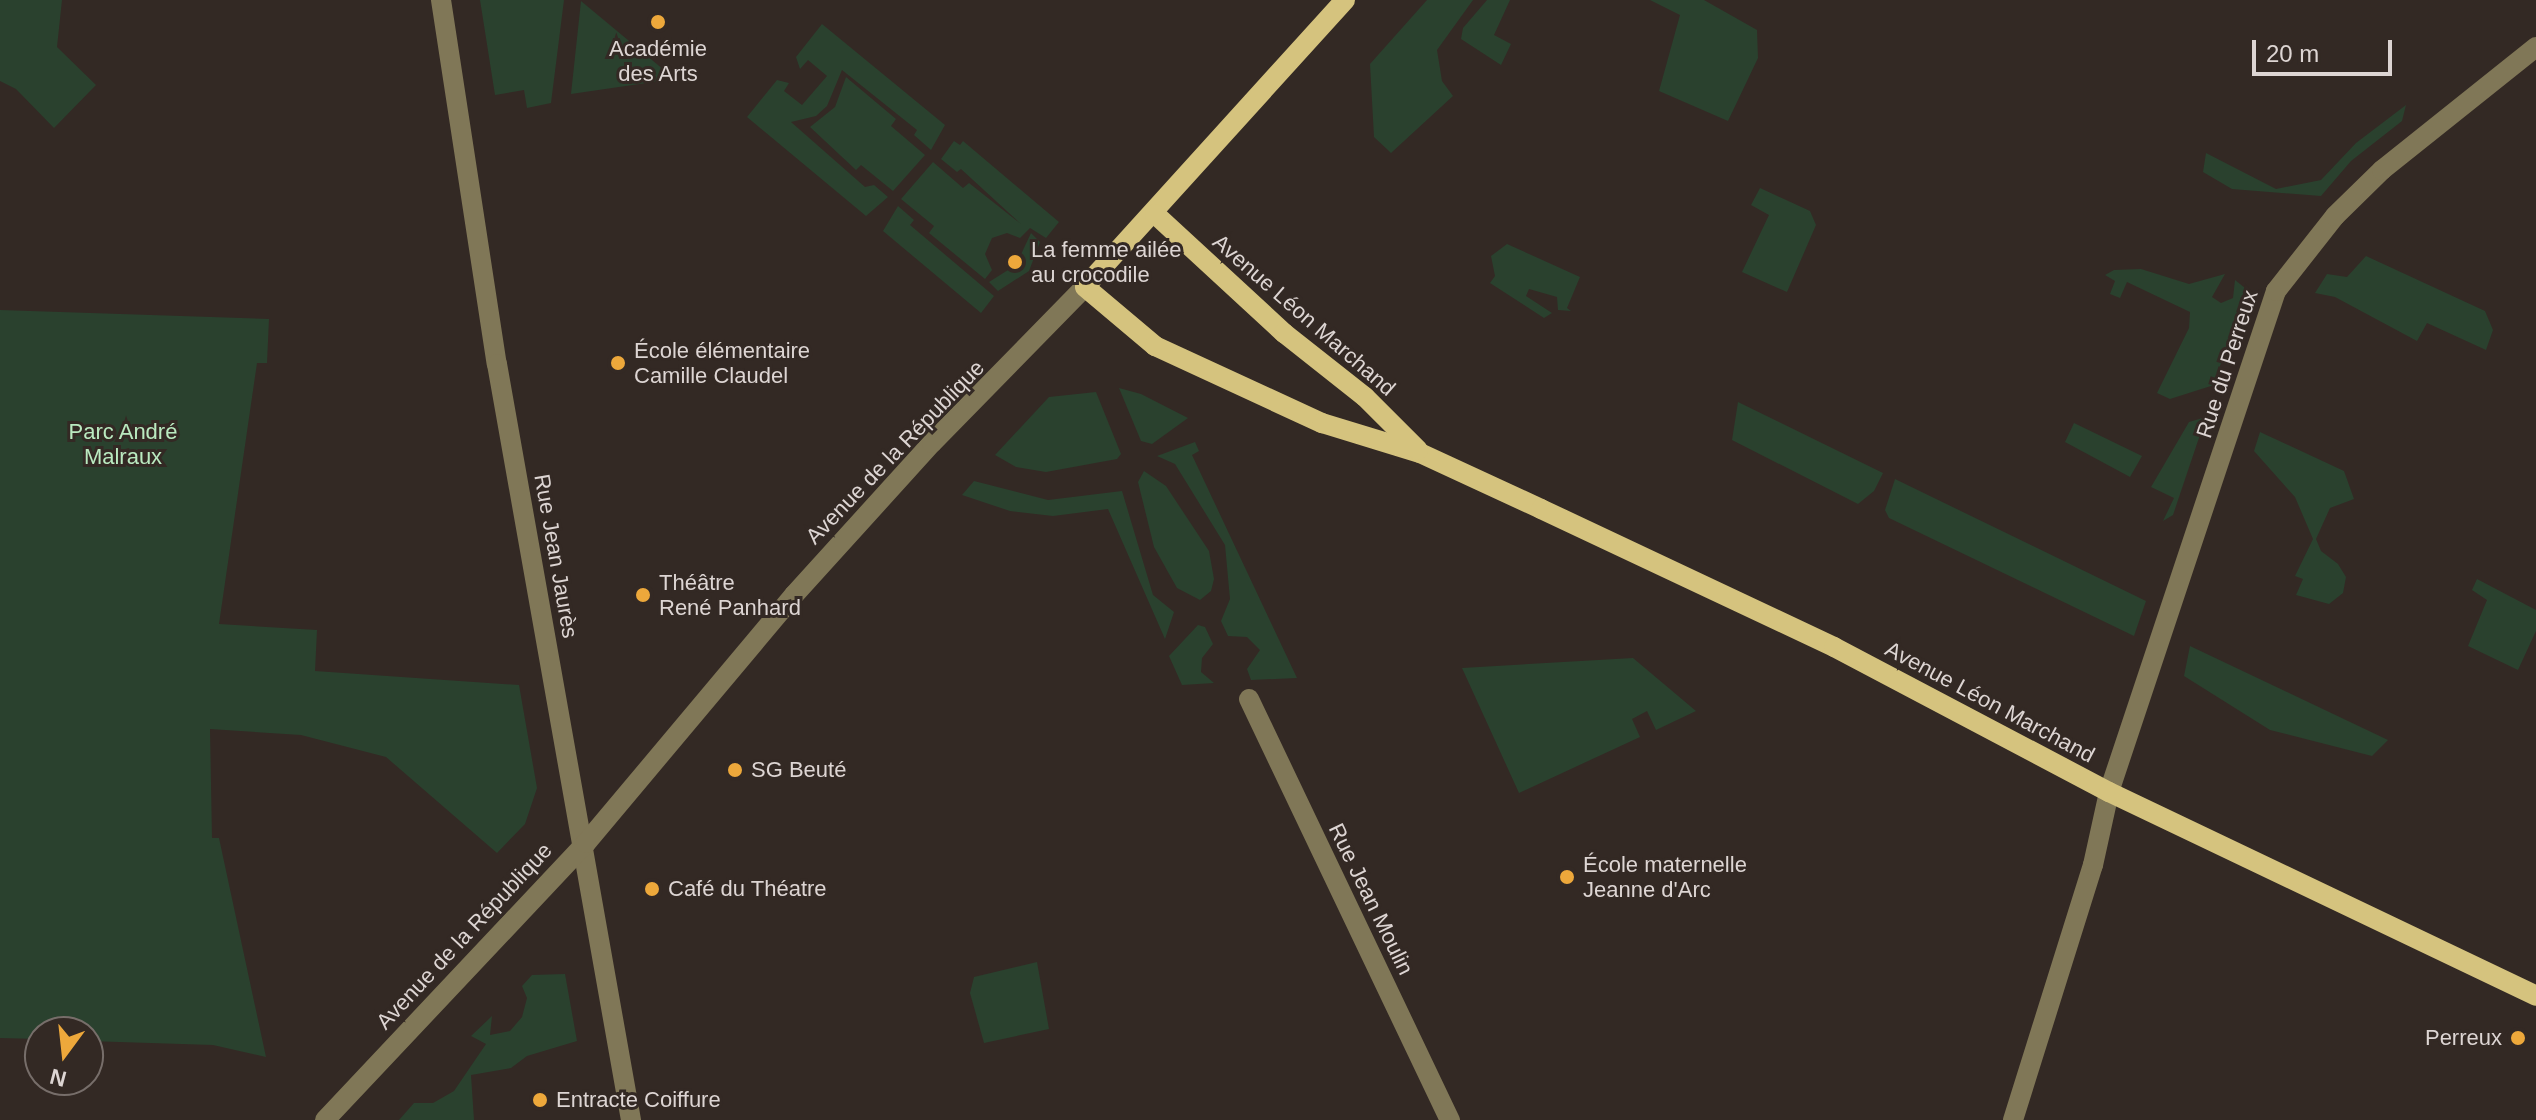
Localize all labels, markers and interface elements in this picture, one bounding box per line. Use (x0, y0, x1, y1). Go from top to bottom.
marker: Académie des Arts (649, 13, 667, 31)
scale bar (2256, 24, 2396, 74)
place label: Académie des Arts (609, 35, 707, 86)
text: 20 m (2266, 40, 2319, 67)
street label: Avenue Léon Marchand (1207, 229, 1401, 401)
place label: La femme ailée au crocodile (1031, 236, 1181, 288)
marker: La femme ailée au crocodile (1006, 253, 1024, 271)
street label: Rue du Perreux (2191, 287, 2263, 441)
place label: École élémentaire Camille Claudel (634, 337, 810, 388)
marker: École élémentaire Camille Claudel (609, 354, 627, 372)
street label: Avenue de la République (800, 355, 990, 549)
park label: Parc André Malraux (68, 418, 178, 470)
street label: Rue Jean Jaurès (529, 472, 583, 640)
place label: Théâtre René Panhard (659, 569, 801, 620)
marker: Théâtre René Panhard (634, 586, 652, 604)
street label: Avenue Léon Marchand (1881, 636, 2099, 768)
place label: SG Beuté (751, 757, 846, 783)
marker: SG Beuté (726, 761, 744, 779)
street label: Rue Jean Moulin (1323, 819, 1419, 979)
street label: Avenue de la République (371, 837, 557, 1035)
place label: École maternelle Jeanne d'Arc (1583, 851, 1747, 902)
marker: École maternelle Jeanne d'Arc (1558, 868, 1576, 886)
place label: Café du Théatre (668, 876, 827, 902)
marker: Café du Théatre (643, 880, 661, 898)
north arrow (24, 1016, 104, 1096)
place label: Perreux (2425, 1025, 2502, 1051)
marker: Perreux (2509, 1029, 2527, 1047)
text: N (47, 1064, 69, 1092)
place label: Entracte Coiffure (556, 1087, 721, 1113)
marker: Entracte Coiffure (531, 1091, 549, 1109)

